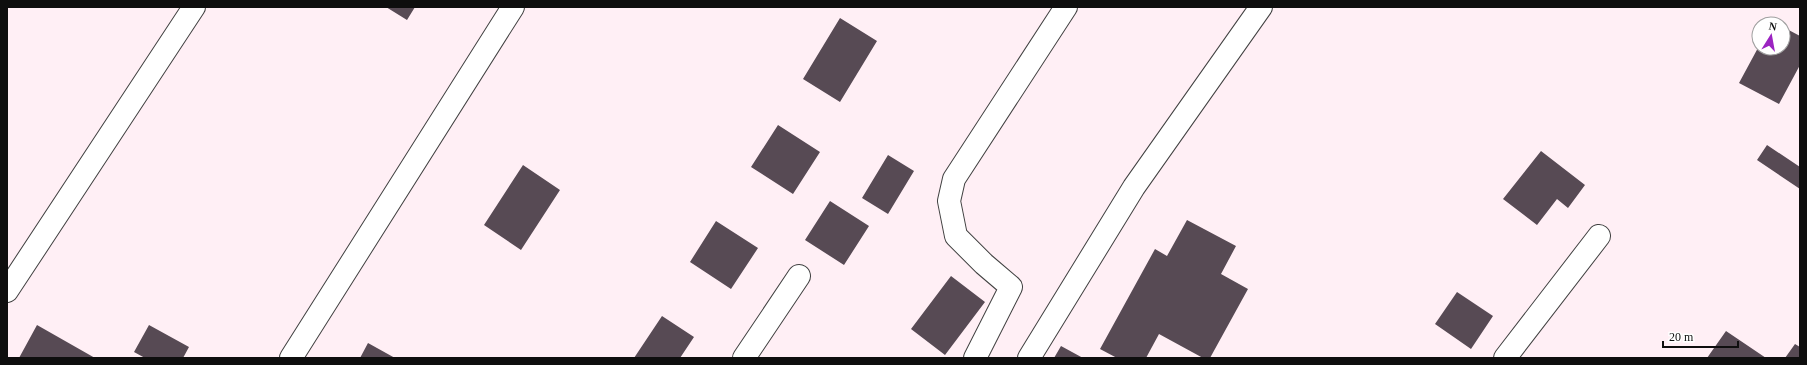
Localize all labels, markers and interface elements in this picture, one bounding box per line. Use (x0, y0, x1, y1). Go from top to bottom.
north arrow (1751, 16, 1791, 56)
text: N (1768, 20, 1778, 33)
scale bar (1663, 323, 1738, 349)
text: 20 m (1669, 330, 1694, 344)

